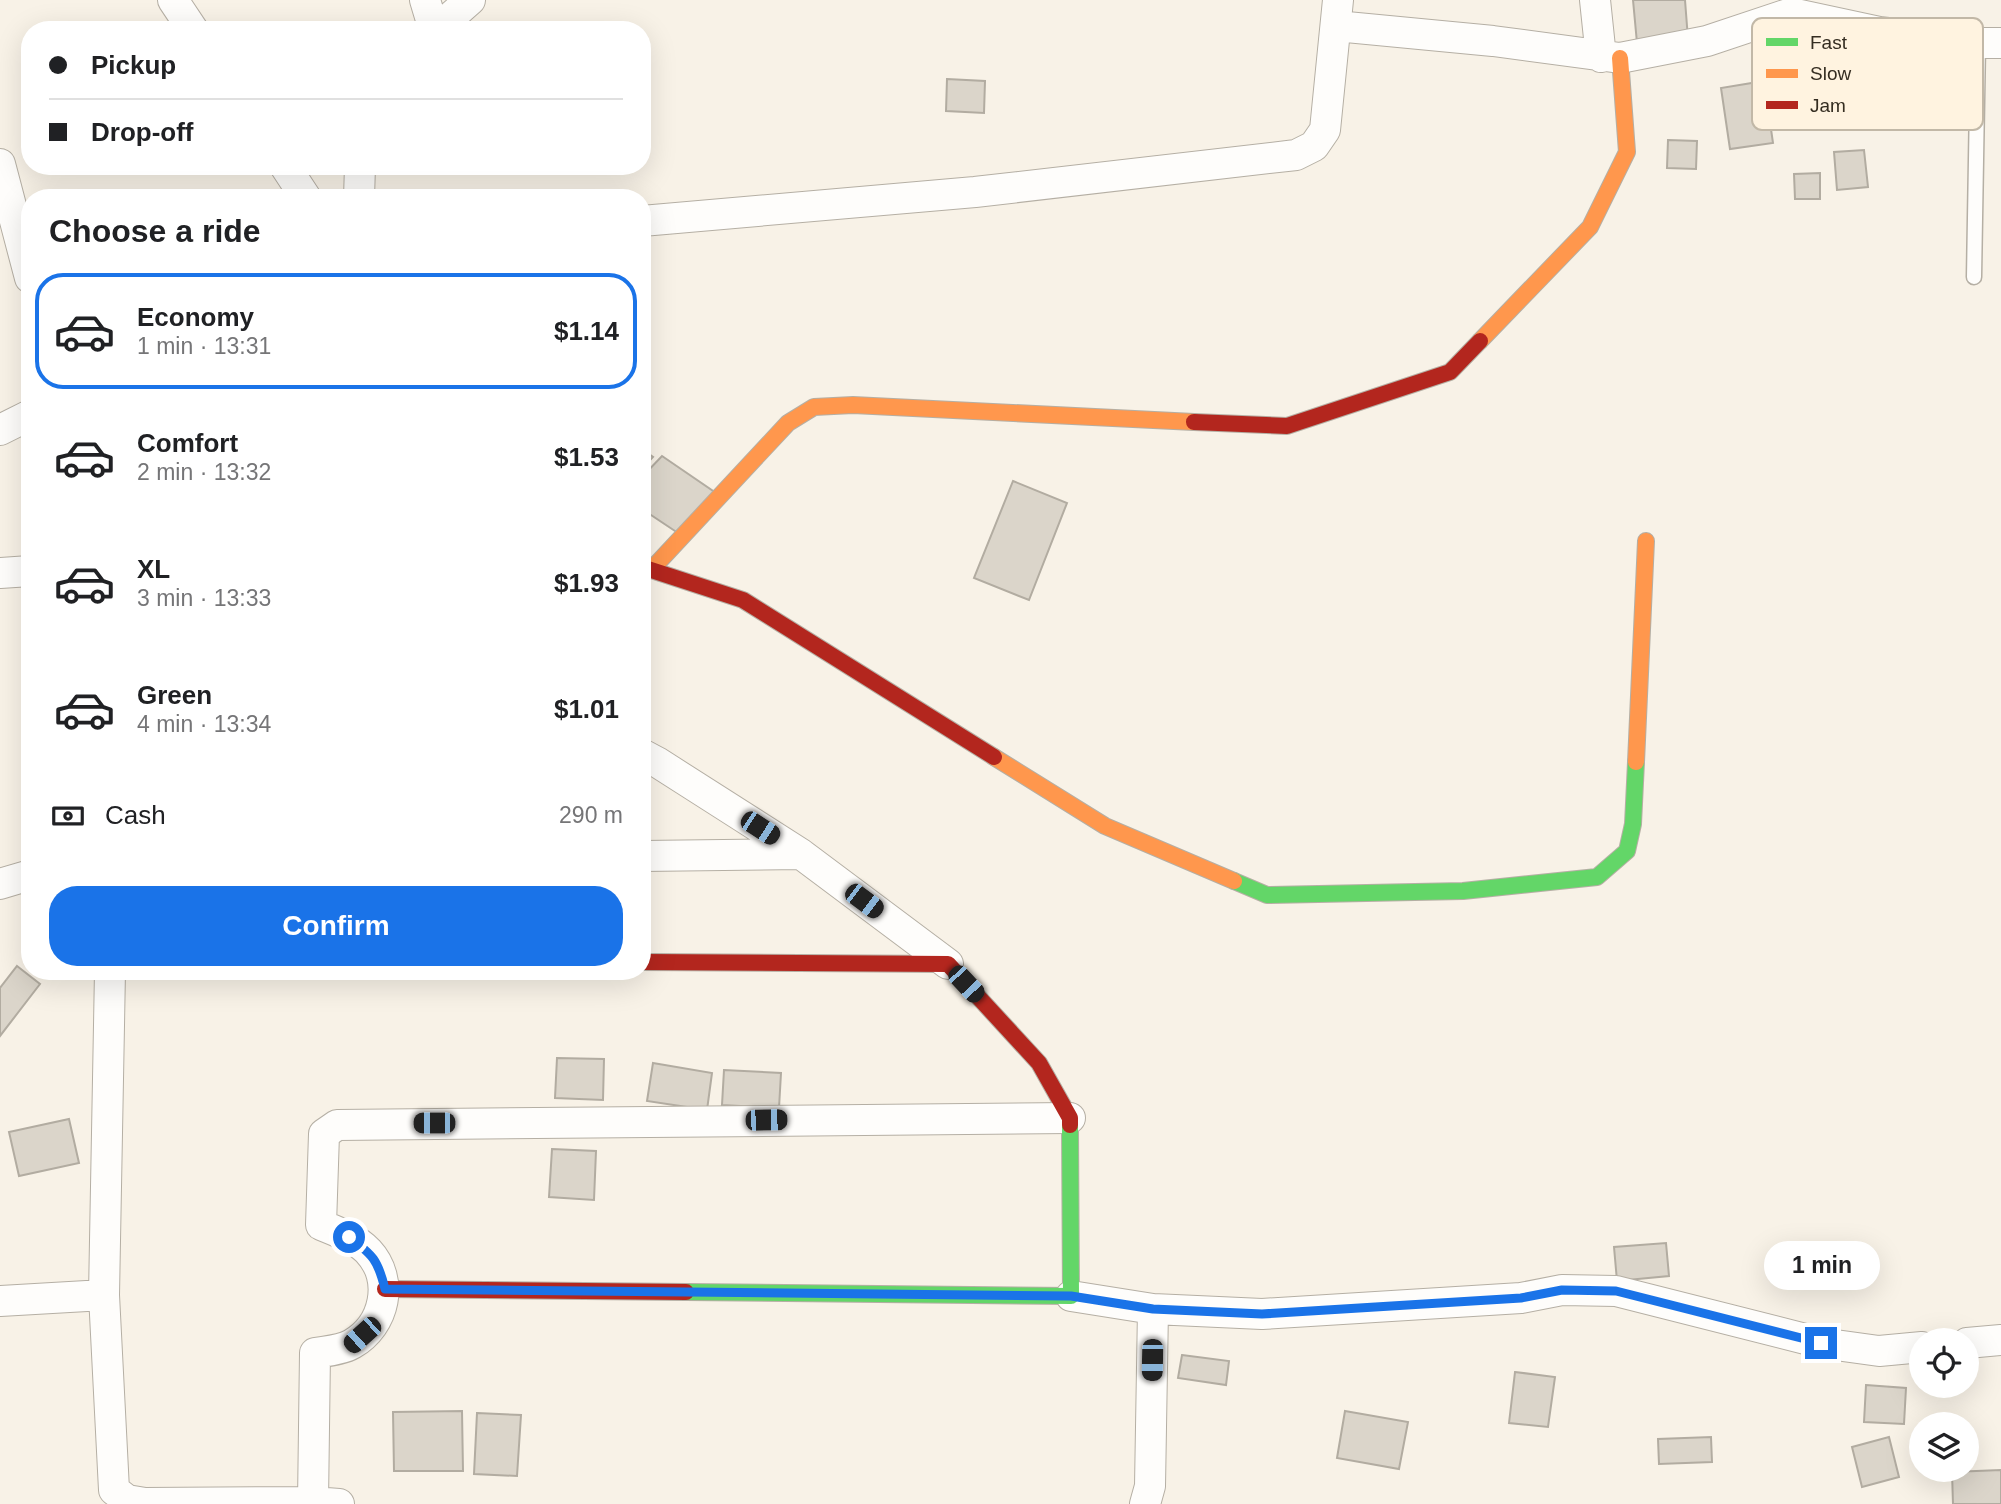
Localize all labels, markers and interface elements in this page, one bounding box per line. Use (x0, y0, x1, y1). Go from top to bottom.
legend (1752, 18, 1983, 130)
text: Fast (1810, 32, 1848, 53)
text: Pickup (91, 50, 176, 80)
text: Slow (1810, 63, 1851, 84)
text: Jam (1810, 95, 1846, 116)
text: Drop-off (91, 117, 194, 147)
text: Choose a ride (49, 213, 261, 249)
icon: car (53, 300, 116, 363)
text: Economy (137, 302, 254, 332)
text: $1.14 (554, 316, 619, 346)
text: 1 min · 13:31 (137, 333, 271, 359)
icon: car (53, 426, 116, 489)
text: Comfort (137, 428, 238, 458)
text: $1.53 (554, 442, 619, 472)
text: 2 min · 13:32 (137, 459, 271, 485)
icon: car (53, 552, 116, 615)
text: XL (137, 554, 170, 584)
text: $1.93 (554, 568, 619, 598)
text: 3 min · 13:33 (137, 585, 271, 611)
icon: car (53, 678, 116, 741)
text: Green (137, 680, 212, 710)
text: $1.01 (554, 694, 619, 724)
text: 4 min · 13:34 (137, 711, 271, 737)
icon: cash (49, 797, 87, 835)
text: Cash (105, 800, 166, 830)
text: 290 m (559, 802, 623, 828)
car (737, 808, 784, 848)
car (841, 880, 888, 922)
button: Confirm (49, 886, 623, 966)
car (944, 961, 989, 1007)
car (745, 1109, 788, 1131)
car (414, 1113, 456, 1134)
route start (333, 1221, 365, 1253)
callout: 1 min (1763, 1242, 1879, 1290)
text: 1 min (1792, 1252, 1852, 1278)
car (340, 1313, 385, 1357)
route end (1805, 1327, 1837, 1359)
map controls (1909, 1328, 1979, 1482)
button: locate (1909, 1328, 1979, 1398)
car (1142, 1339, 1163, 1381)
button: layers (1909, 1412, 1979, 1482)

